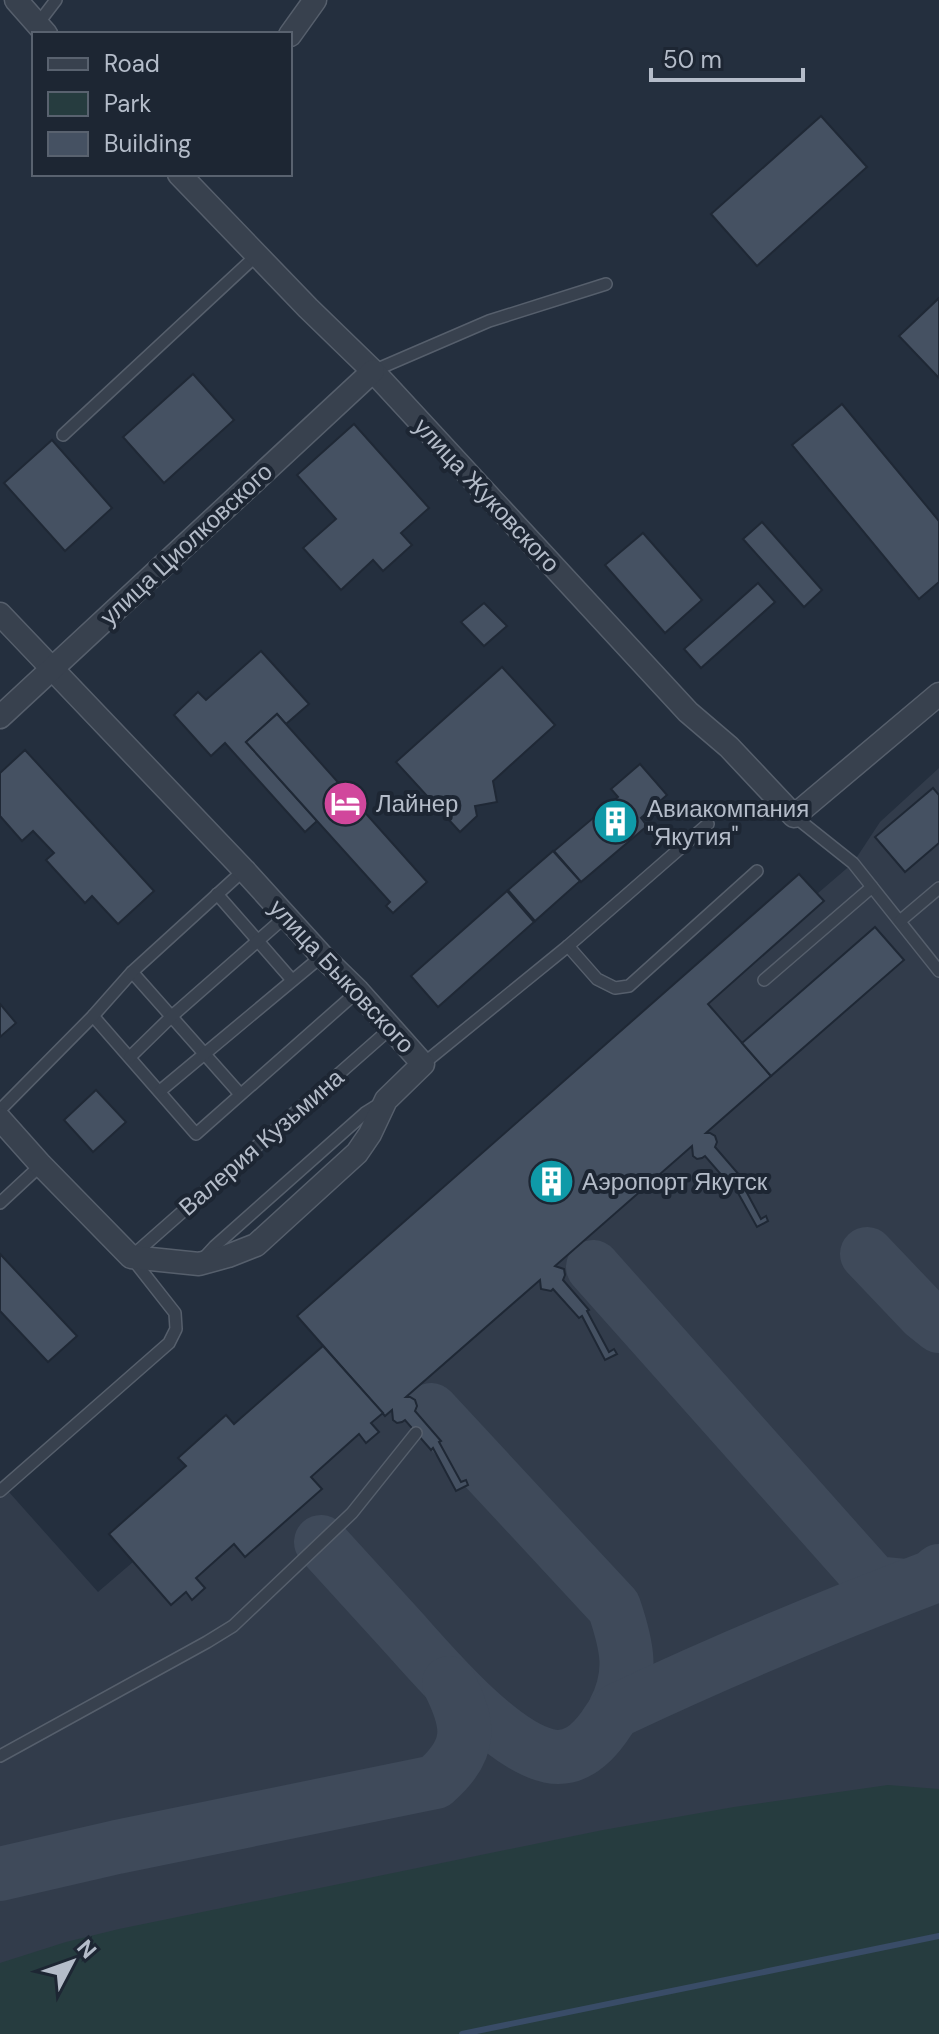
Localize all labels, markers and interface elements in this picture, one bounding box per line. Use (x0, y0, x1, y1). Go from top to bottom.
legend (32, 32, 292, 176)
scale bar (651, 32, 803, 82)
text: 50 m (663, 44, 722, 75)
text: Road (104, 48, 160, 79)
text: Park (104, 88, 151, 119)
text: Building (104, 128, 191, 159)
street label: улица Жуковского (407, 411, 567, 579)
street label: улица Циолковского (93, 456, 279, 632)
hotel icon: Лайнер (321, 779, 369, 827)
place label: Лайнер (376, 788, 458, 819)
place label: Авиакомпания "Якутия" (647, 793, 809, 852)
building icon: Авиакомпания "Якутия" (592, 798, 640, 846)
street label: улица Быковского (263, 892, 421, 1060)
street label: Валерия Кузьмина (172, 1061, 350, 1222)
building icon: Аэропорт Якутск (527, 1157, 575, 1205)
place label: Аэропорт Якутск (582, 1166, 768, 1197)
north arrow (32, 1922, 112, 2002)
text: N (71, 1934, 103, 1965)

